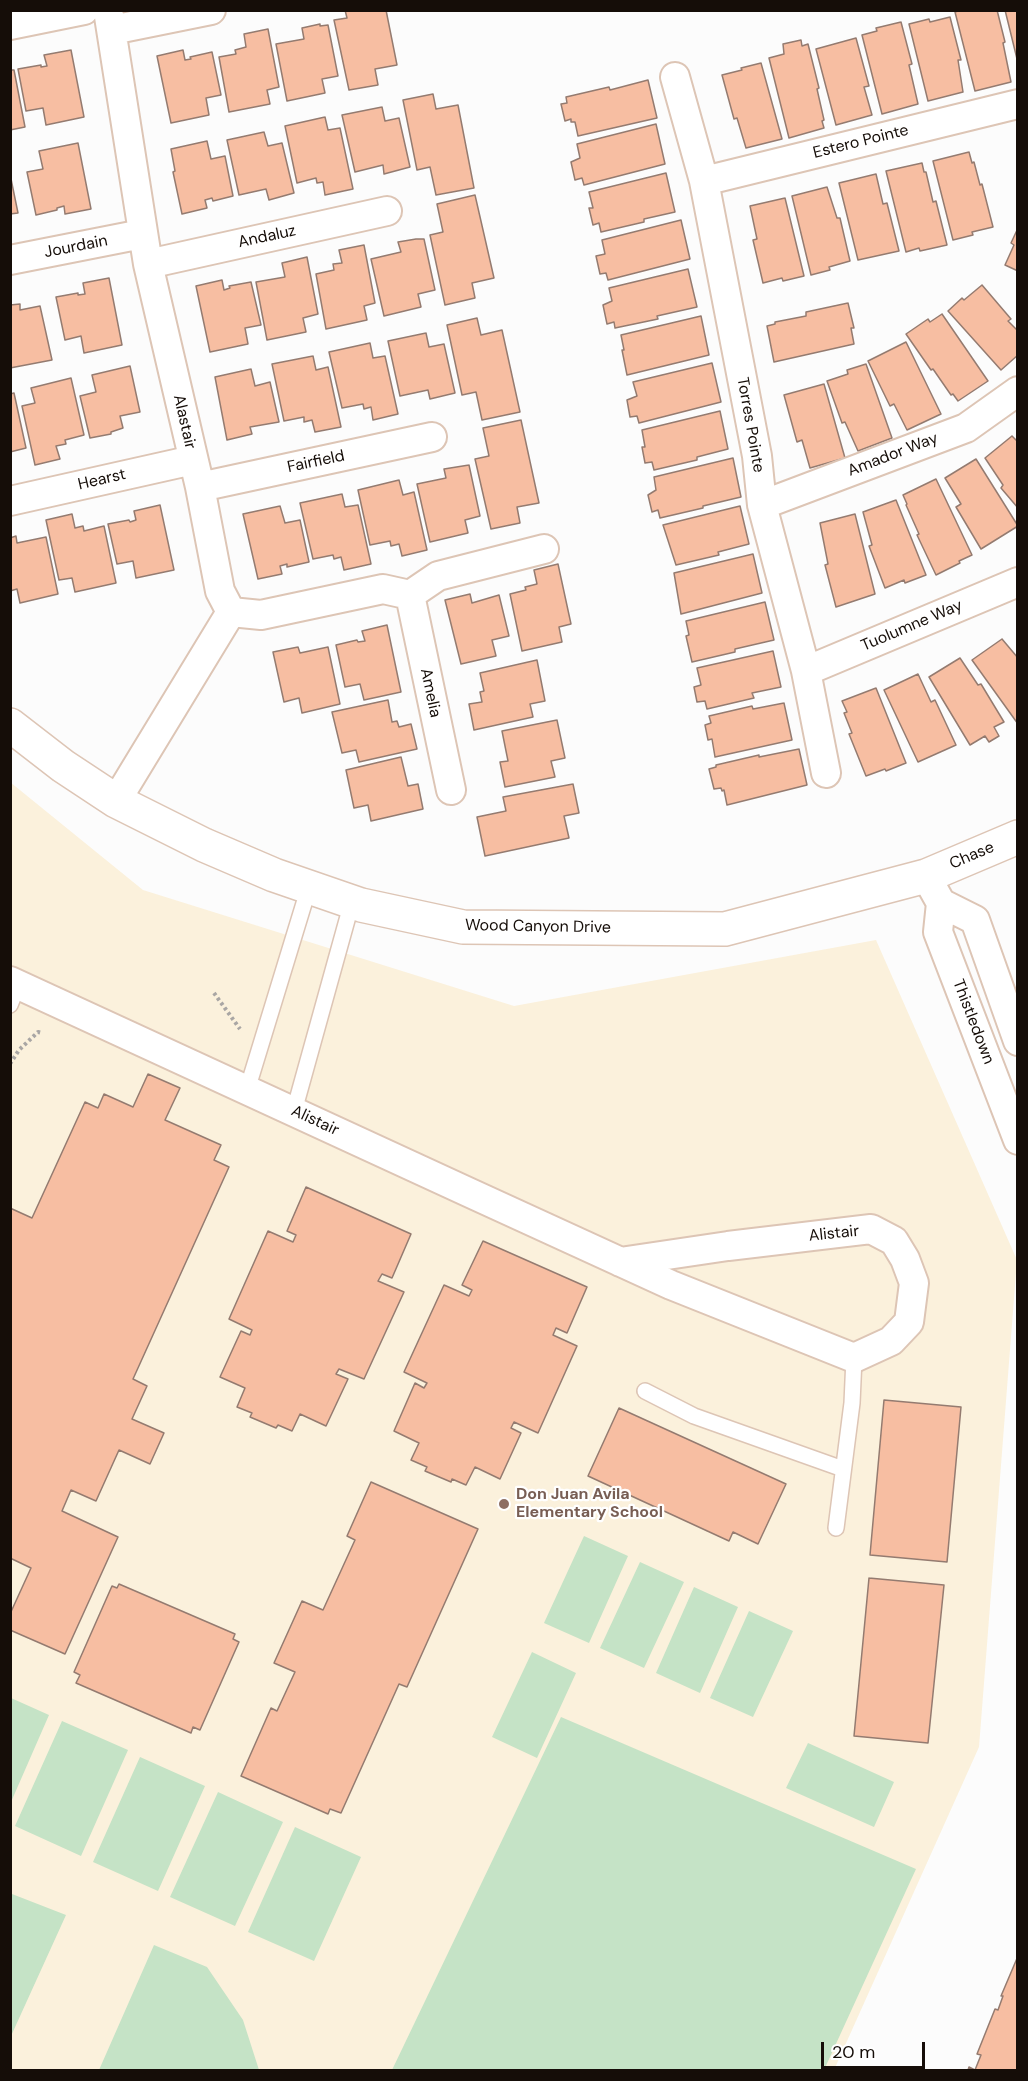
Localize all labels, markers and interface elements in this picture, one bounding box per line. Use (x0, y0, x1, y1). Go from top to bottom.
street label: Estero Pointe (811, 121, 911, 163)
street label: Andaluz (236, 222, 298, 252)
street label: Jourdain (43, 231, 109, 263)
street label: Torres Pointe (732, 376, 768, 474)
street label: Alastair (168, 393, 200, 451)
street label: Amador Way (845, 429, 941, 481)
street label: Fairfield (286, 447, 346, 477)
street label: Hearst (76, 465, 128, 495)
street label: Tuolumne Way (858, 596, 966, 656)
street label: Amelia (415, 667, 445, 719)
street label: Chase (947, 838, 997, 874)
street label: Wood Canyon Drive (465, 916, 611, 938)
street label: Thistledown (948, 977, 998, 1067)
street label: Alistair (288, 1102, 342, 1140)
street label: Alistair (808, 1222, 860, 1246)
place label: Don Juan Avila Elementary School (516, 1485, 663, 1523)
marker: Don Juan Avila Elementary School (497, 1497, 511, 1511)
scale bar (824, 2030, 928, 2068)
text: 20 m (832, 2040, 875, 2064)

